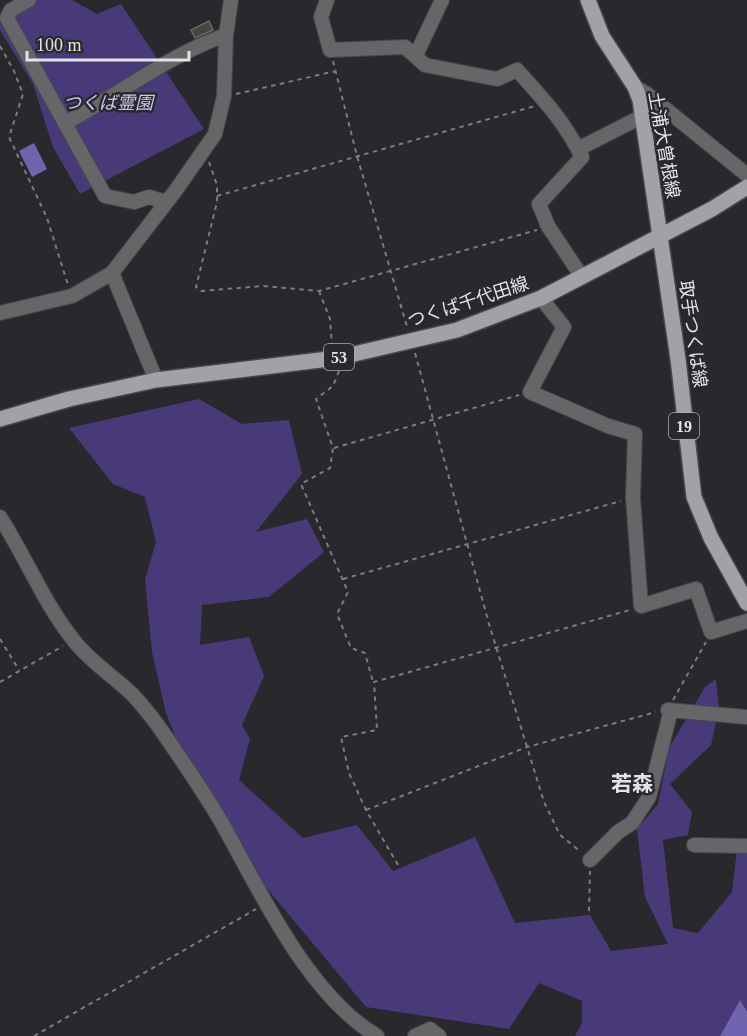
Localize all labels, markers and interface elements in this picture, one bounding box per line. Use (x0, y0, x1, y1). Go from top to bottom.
scale bar (27, 24, 189, 62)
text: 100 m (36, 35, 82, 55)
street label: 土浦大曽根線 (645, 90, 683, 200)
park label: つくば霊園 (63, 93, 156, 113)
street label: つくば千代田線 (405, 273, 531, 331)
street label: 取手つくば線 (676, 279, 710, 389)
road number: 53 (324, 344, 354, 370)
road number: 19 (669, 413, 699, 439)
district label: 若森 (611, 772, 653, 796)

